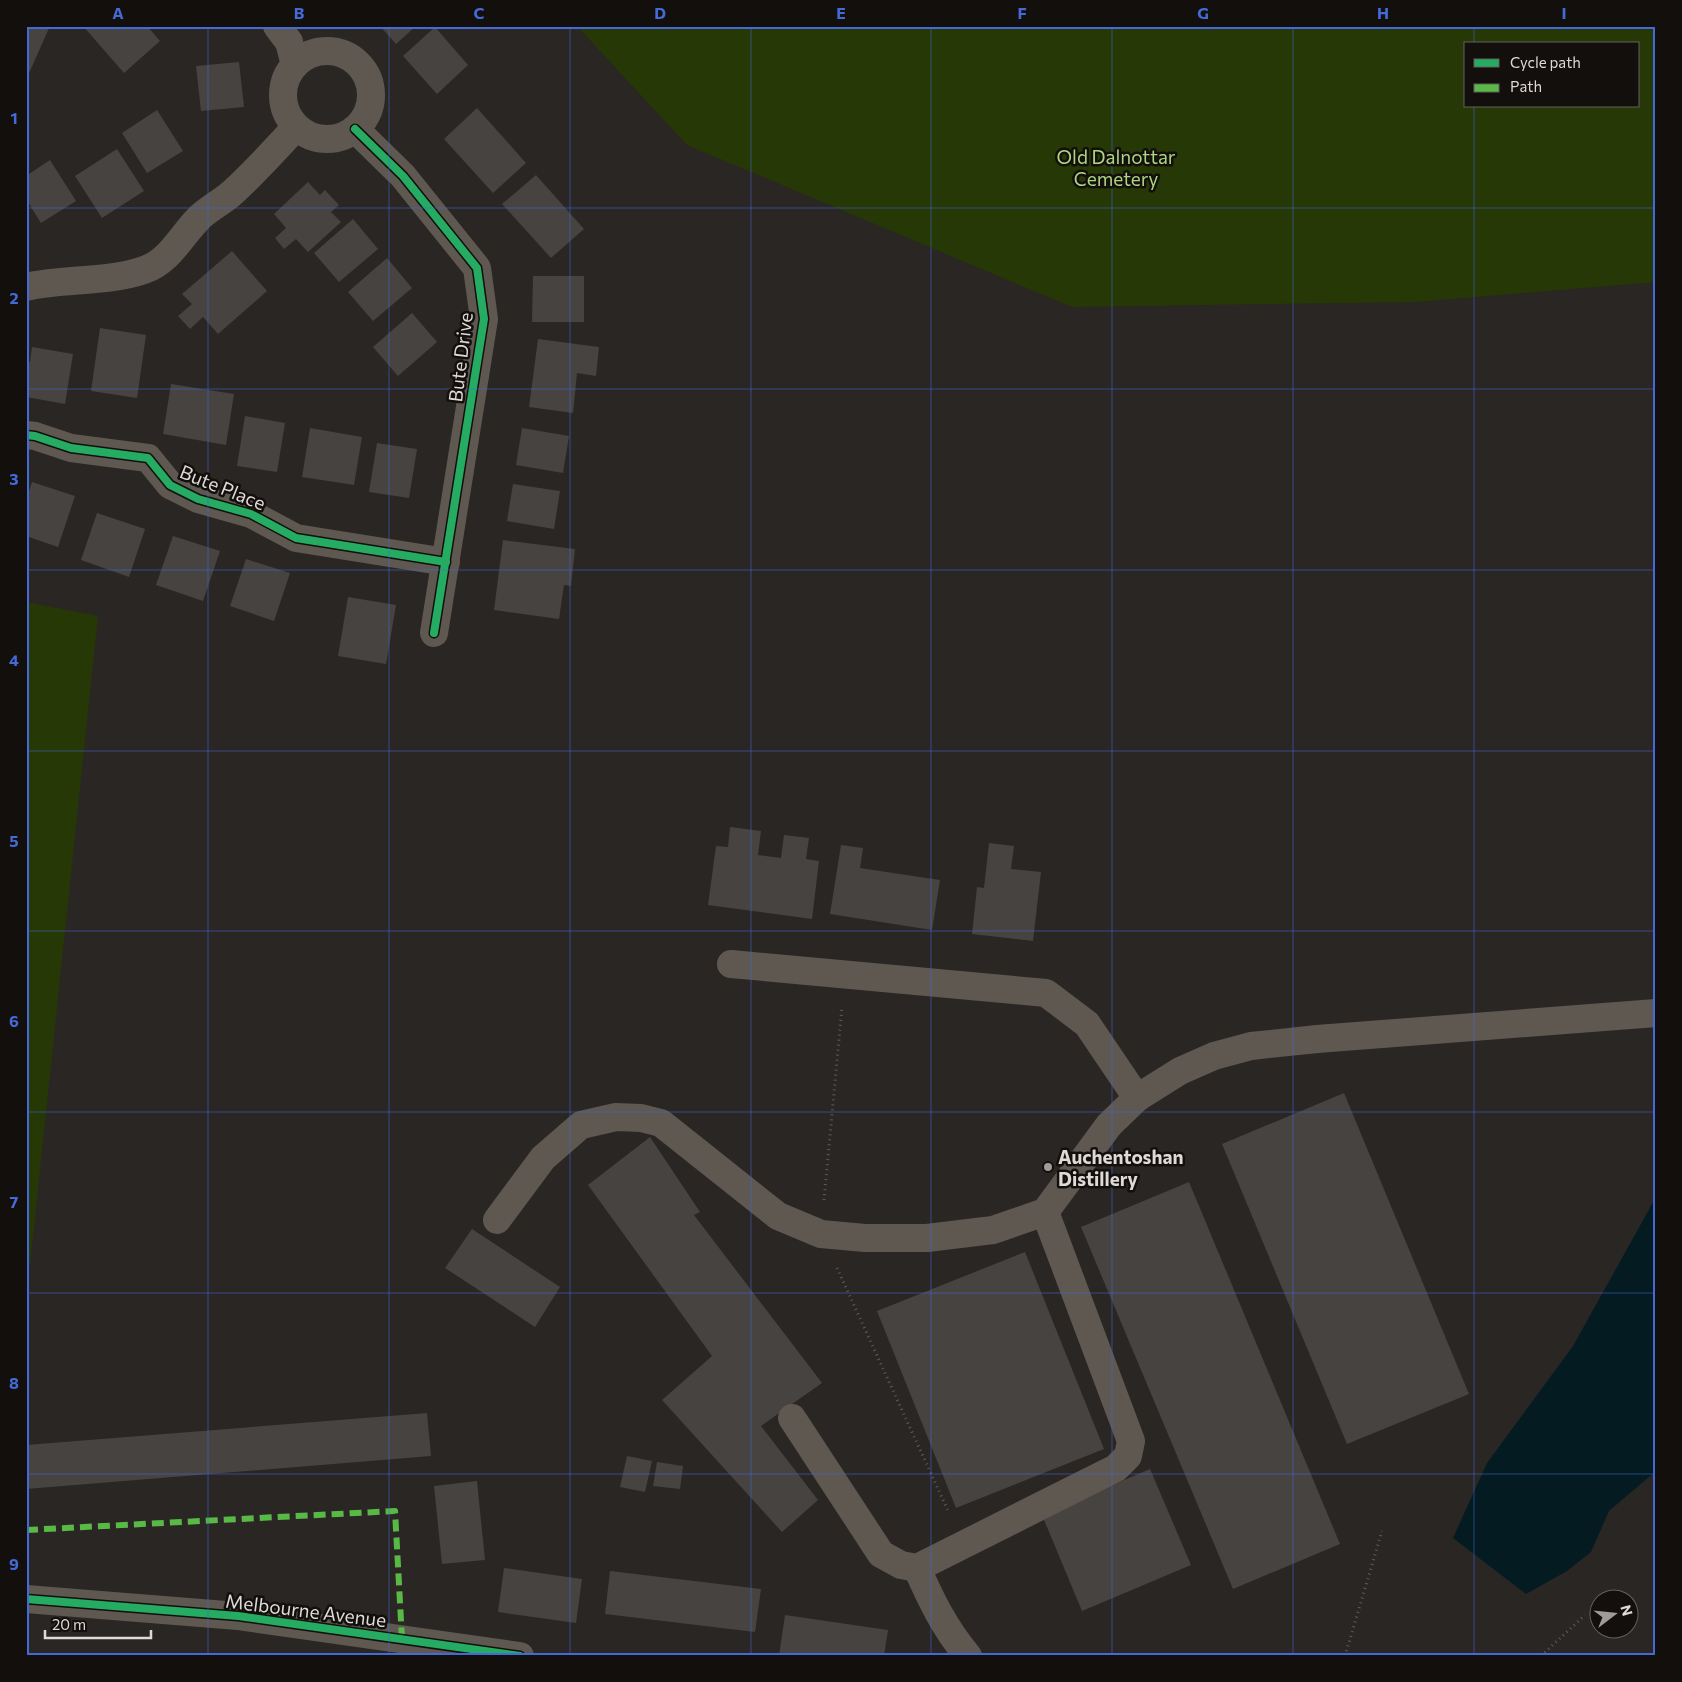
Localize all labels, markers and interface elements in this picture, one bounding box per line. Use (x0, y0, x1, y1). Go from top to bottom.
text: A (112, 3, 124, 22)
text: B (294, 3, 305, 22)
text: C (474, 3, 485, 22)
text: D (654, 3, 666, 22)
text: E (836, 3, 846, 22)
text: F (1017, 3, 1027, 22)
text: G (1197, 3, 1209, 22)
text: H (1377, 3, 1389, 22)
text: I (1561, 3, 1567, 22)
legend (1464, 42, 1640, 108)
text: Cycle path (1510, 53, 1581, 71)
text: Path (1510, 77, 1542, 95)
text: 1 (10, 108, 18, 127)
park label: Old Dalnottar Cemetery (1057, 145, 1176, 190)
text: 2 (9, 288, 19, 307)
street label: Bute Drive (443, 311, 477, 403)
street label: Bute Place (177, 459, 269, 515)
text: 3 (9, 469, 19, 488)
text: 4 (9, 650, 19, 669)
text: 5 (9, 831, 19, 850)
text: 6 (9, 1011, 19, 1030)
place label: Auchentoshan Distillery (1058, 1145, 1183, 1190)
marker: Auchentoshan Distillery (1042, 1161, 1054, 1173)
text: 7 (10, 1192, 19, 1211)
text: 8 (9, 1373, 19, 1392)
text: 9 (9, 1554, 19, 1573)
street label: Melbourne Avenue (224, 1589, 388, 1631)
north arrow (1590, 1590, 1640, 1640)
text: N (1617, 1603, 1637, 1618)
scale bar (45, 1607, 151, 1639)
text: 20 m (52, 1615, 86, 1633)

